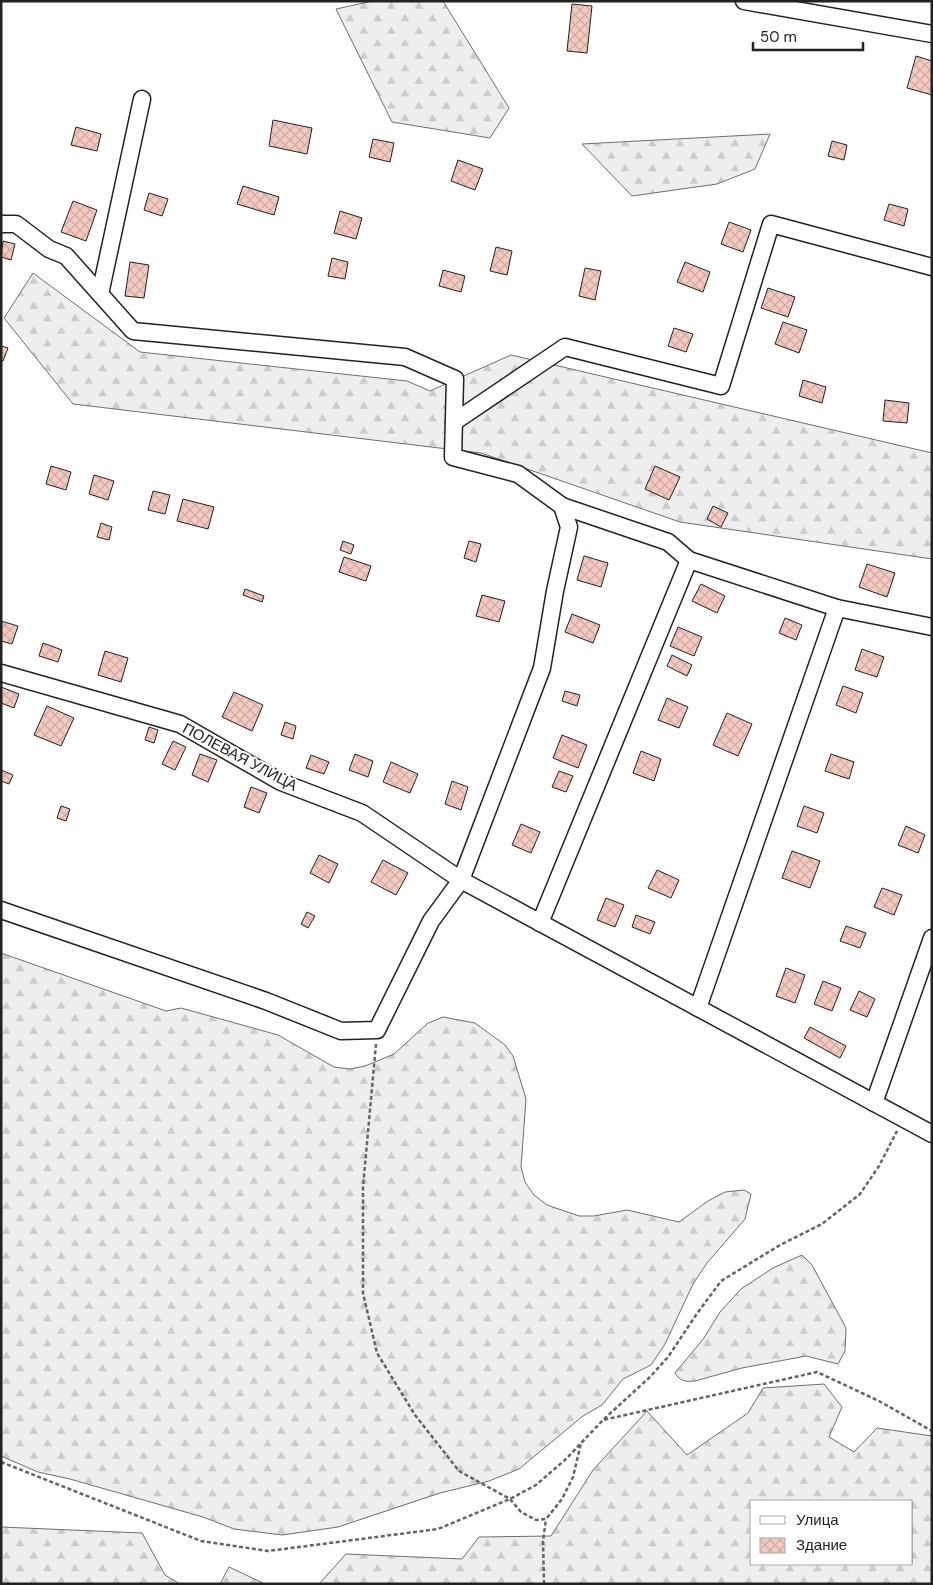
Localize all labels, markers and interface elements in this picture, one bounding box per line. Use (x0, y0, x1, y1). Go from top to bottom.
scale bar (753, 20, 863, 52)
text: 50 m (760, 27, 797, 47)
street label: ПОЛЕВАЯ УЛИЦА (179, 718, 301, 796)
legend (750, 1500, 913, 1565)
text: Улица (796, 1510, 839, 1530)
text: Здание (796, 1535, 847, 1555)

